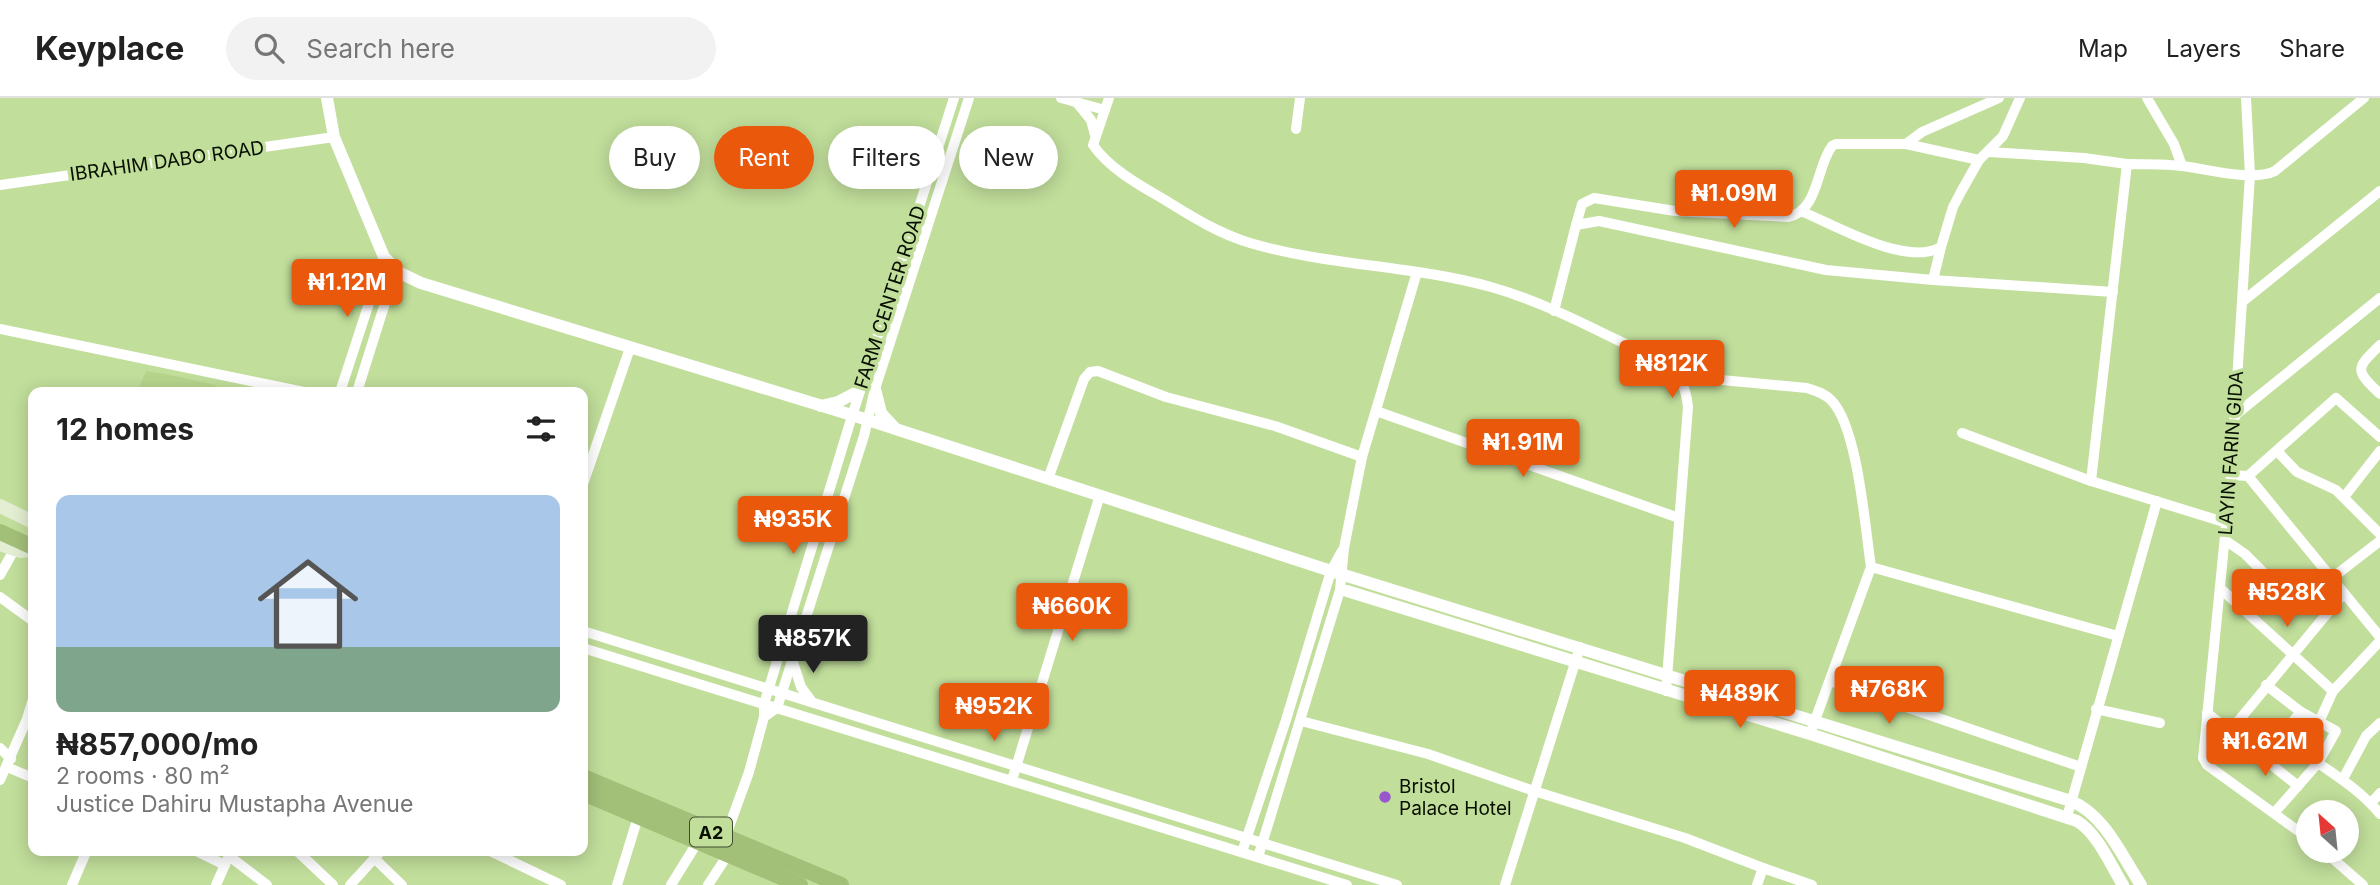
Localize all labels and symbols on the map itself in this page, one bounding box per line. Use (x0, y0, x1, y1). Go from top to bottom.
street label: IBRAHIM DABO ROAD (68, 136, 266, 186)
pin: ₦1.09M (1677, 170, 1791, 230)
street label: FARM CENTER ROAD (850, 203, 930, 391)
pin: ₦1.12M (290, 260, 404, 319)
pin: ₦812K (1623, 341, 1721, 400)
street label: LAYIN FARIN GIDA (2214, 370, 2248, 536)
pin: ₦1.91M (1466, 420, 1580, 479)
pin: ₦935K (744, 496, 842, 556)
pin: ₦528K (2238, 570, 2336, 629)
pin: ₦660K (1023, 584, 1121, 643)
pin: ₦857K (764, 616, 862, 675)
pin: ₦768K (1840, 666, 1938, 726)
pin: ₦489K (1691, 670, 1789, 730)
pin: ₦952K (945, 684, 1043, 743)
pin: ₦1.62M (2208, 718, 2322, 778)
place label: Bristol Palace Hotel (1399, 775, 1512, 820)
marker: Bristol Palace Hotel (1377, 789, 1393, 805)
north arrow (2296, 800, 2359, 863)
road number: A2 (690, 818, 732, 846)

